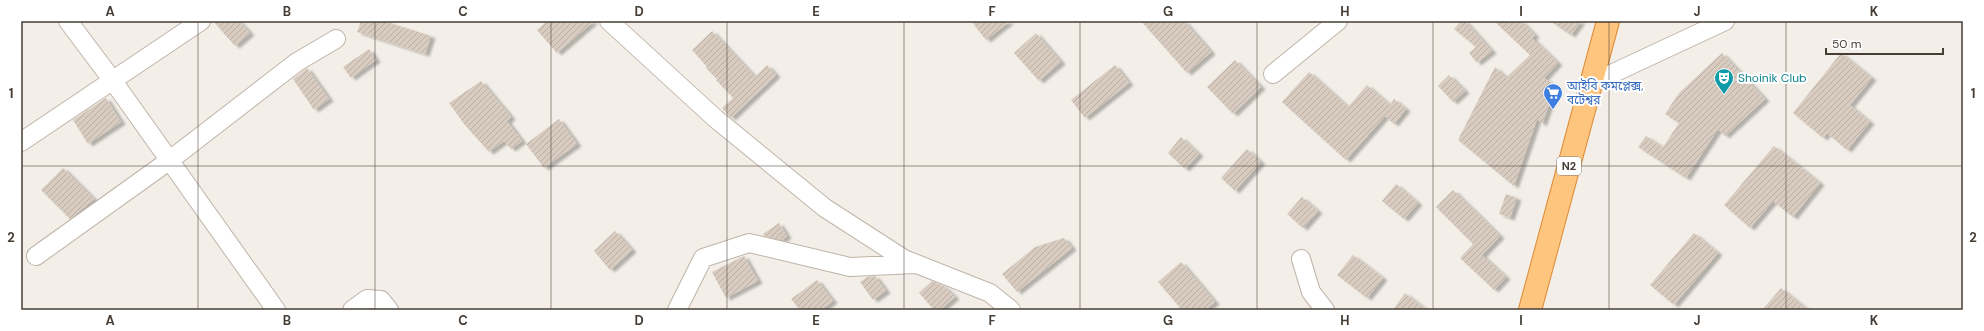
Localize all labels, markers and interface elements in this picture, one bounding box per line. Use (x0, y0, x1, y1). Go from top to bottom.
text: A (105, 3, 115, 20)
text: B (283, 3, 291, 20)
text: C (458, 3, 468, 20)
text: D (634, 3, 644, 20)
text: E (812, 3, 820, 20)
text: F (988, 3, 996, 20)
text: G (1163, 3, 1173, 20)
text: H (1340, 3, 1350, 20)
text: I (1519, 3, 1523, 20)
text: J (1693, 3, 1701, 20)
text: K (1870, 3, 1879, 20)
scale bar (1826, 30, 1943, 56)
text: 50 m (1832, 36, 1861, 52)
theatre icon: Shoinik Club (1713, 67, 1735, 95)
place label: Shoinik Club (1738, 70, 1807, 86)
place label: আইবি কমপ্লেক্স, বটেশ্বর (1566, 78, 1644, 108)
supermarket icon: আইবি কমপ্লেক্স, বটেশ্বর (1542, 82, 1564, 110)
text: 1 (9, 85, 13, 102)
text: 1 (1971, 85, 1975, 102)
road number: N2 (1557, 157, 1581, 175)
text: 2 (7, 229, 15, 246)
text: 2 (1969, 229, 1977, 246)
text: A (105, 312, 115, 329)
text: B (283, 312, 291, 329)
text: C (458, 312, 468, 329)
text: D (634, 312, 644, 329)
text: E (812, 312, 820, 329)
text: F (988, 312, 996, 329)
text: G (1163, 312, 1173, 329)
text: H (1340, 312, 1350, 329)
text: I (1519, 312, 1523, 329)
text: J (1693, 312, 1701, 329)
text: K (1870, 312, 1879, 329)

